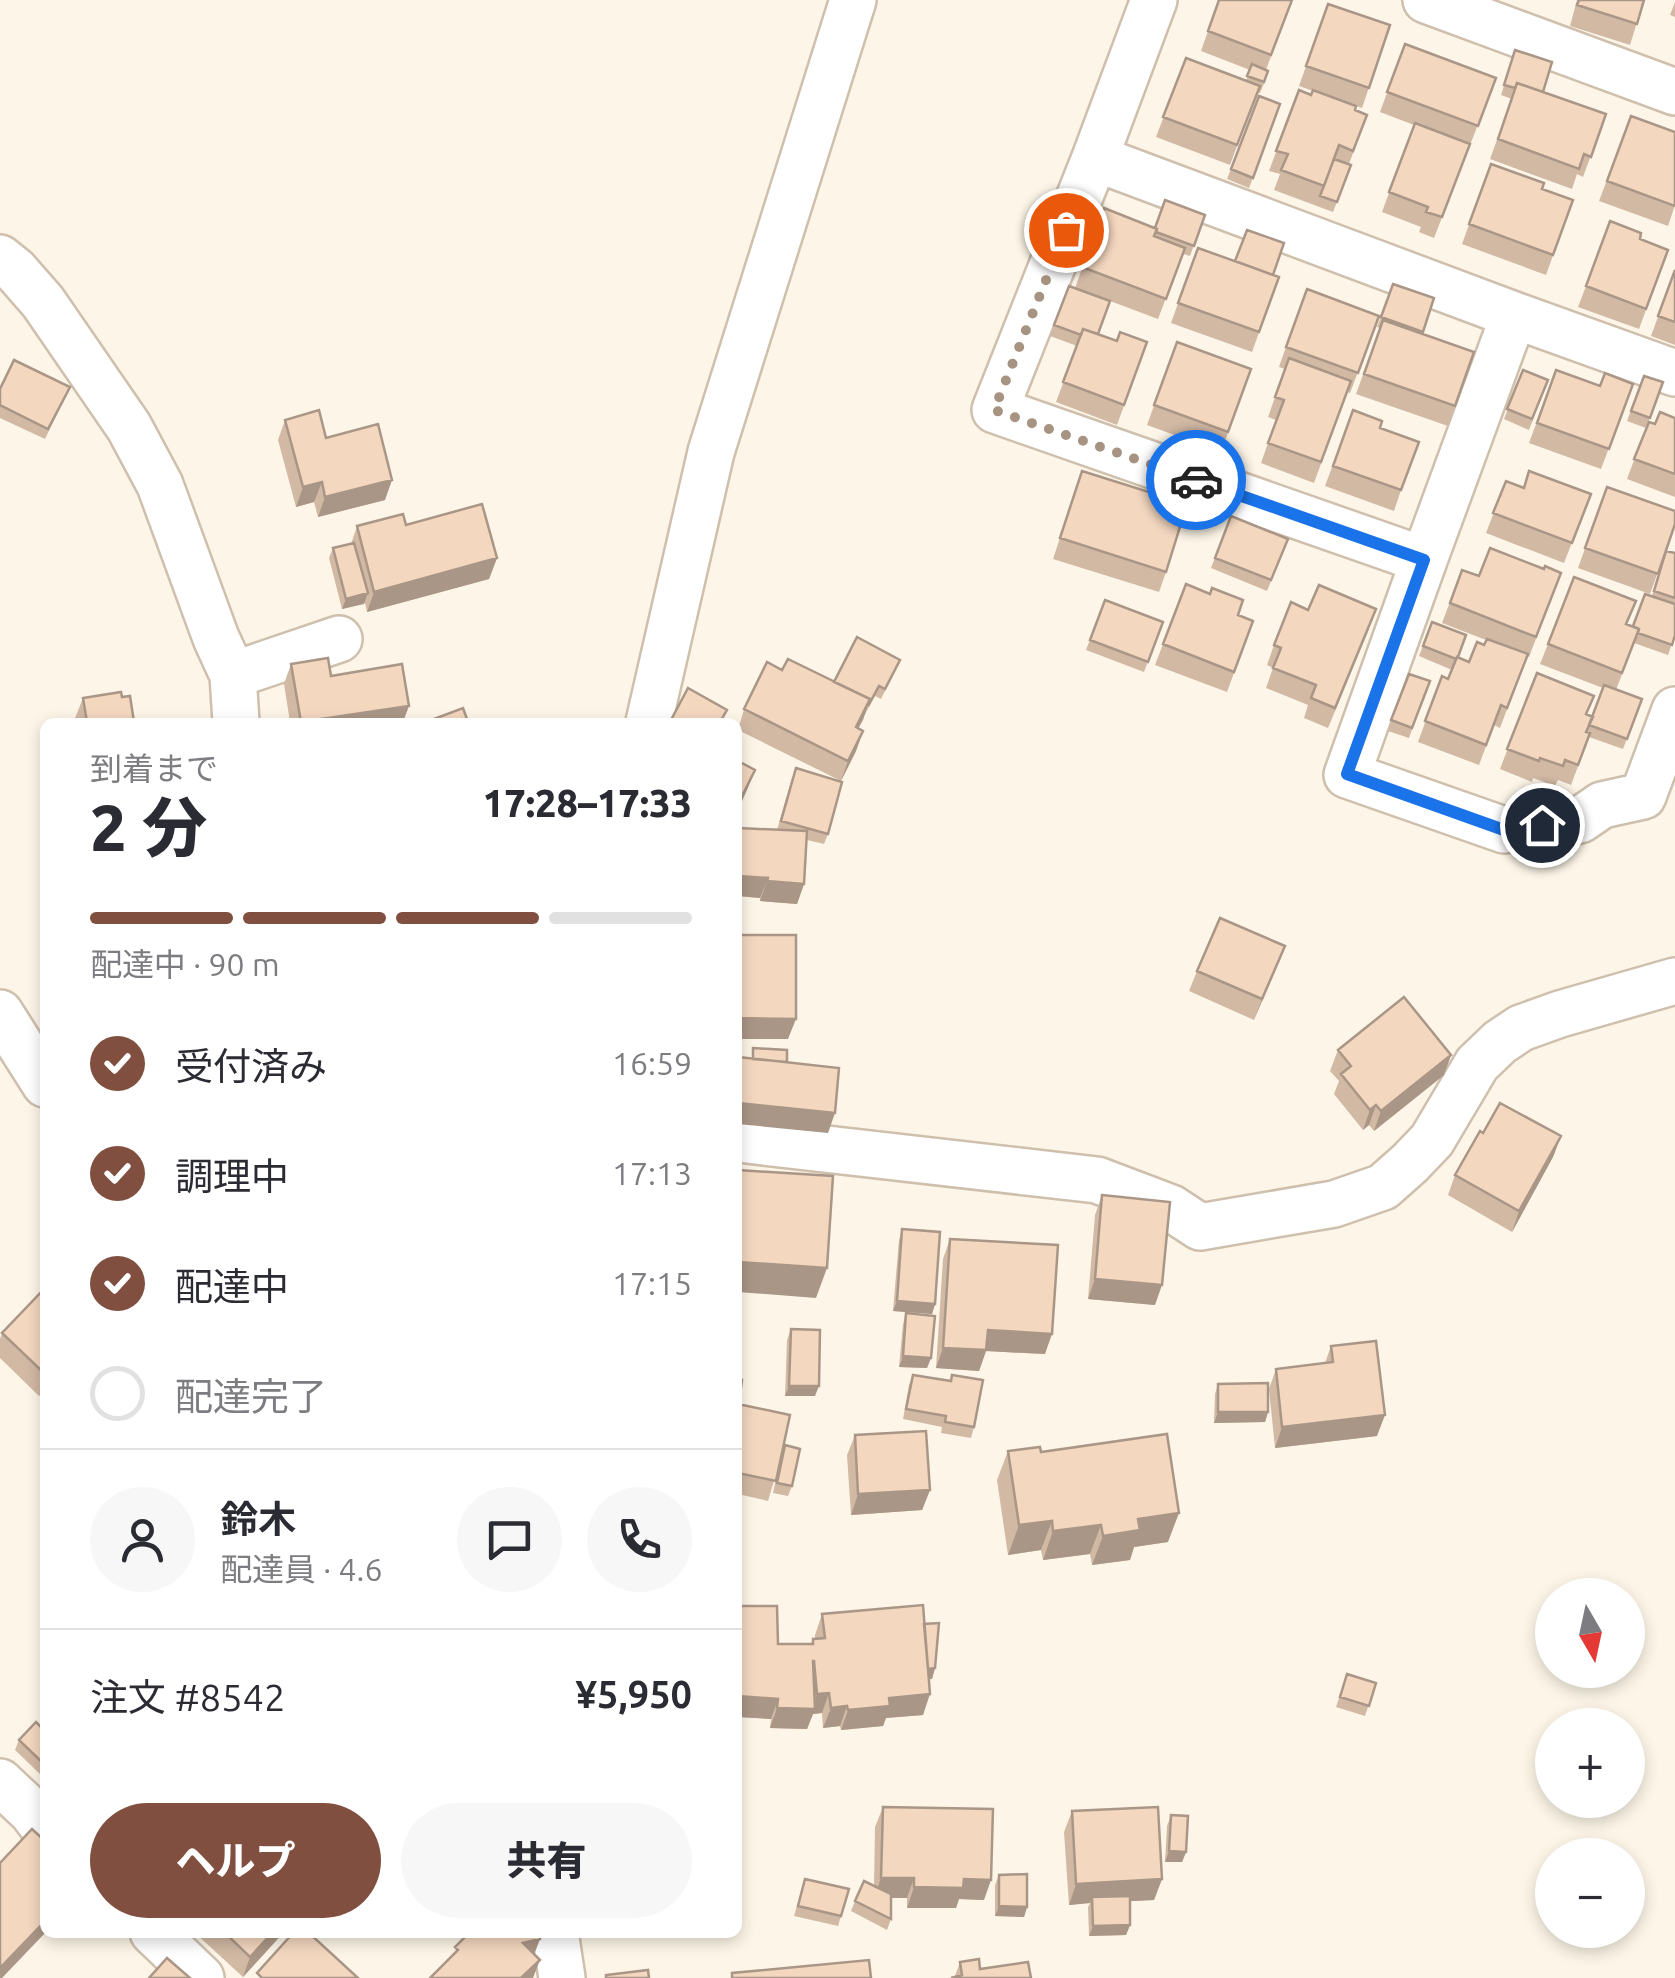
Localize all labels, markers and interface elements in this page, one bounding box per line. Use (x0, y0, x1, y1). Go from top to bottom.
pin (1024, 188, 1109, 273)
icon: bag (1039, 203, 1094, 258)
courier (1146, 430, 1246, 530)
icon: car (1169, 453, 1224, 508)
text: 到着まで (90, 750, 218, 786)
text: 17:28–17:33 (483, 782, 692, 824)
pin (1500, 783, 1585, 868)
text: 2 分 (90, 790, 207, 863)
icon: home (1515, 798, 1570, 853)
text: 配達中 · 90 m (90, 946, 280, 982)
icon: check (90, 1036, 145, 1091)
text: 受付済み (175, 1045, 327, 1087)
text: 16:59 (612, 1045, 692, 1081)
icon: check (90, 1146, 145, 1201)
text: 調理中 (175, 1155, 289, 1197)
text: 17:13 (612, 1155, 692, 1191)
icon: check (90, 1256, 145, 1311)
text: 配達中 (175, 1265, 289, 1307)
text: 17:15 (612, 1265, 692, 1301)
text: 配達完了 (175, 1375, 327, 1417)
button: person (90, 1487, 195, 1592)
button: chat (457, 1487, 562, 1592)
button: phone (587, 1487, 692, 1592)
text: 鈴木 (220, 1498, 296, 1540)
text: 配達員 · 4.6 (220, 1551, 383, 1587)
north arrow (1535, 1578, 1645, 1688)
map controls (1535, 1578, 1645, 1948)
text: ¥5,950 (575, 1673, 692, 1715)
text: 注文 #8542 (90, 1676, 285, 1718)
button: + (1535, 1708, 1645, 1818)
button: ヘルプ (90, 1803, 381, 1918)
button: 共有 (401, 1803, 692, 1918)
button: − (1535, 1838, 1645, 1948)

